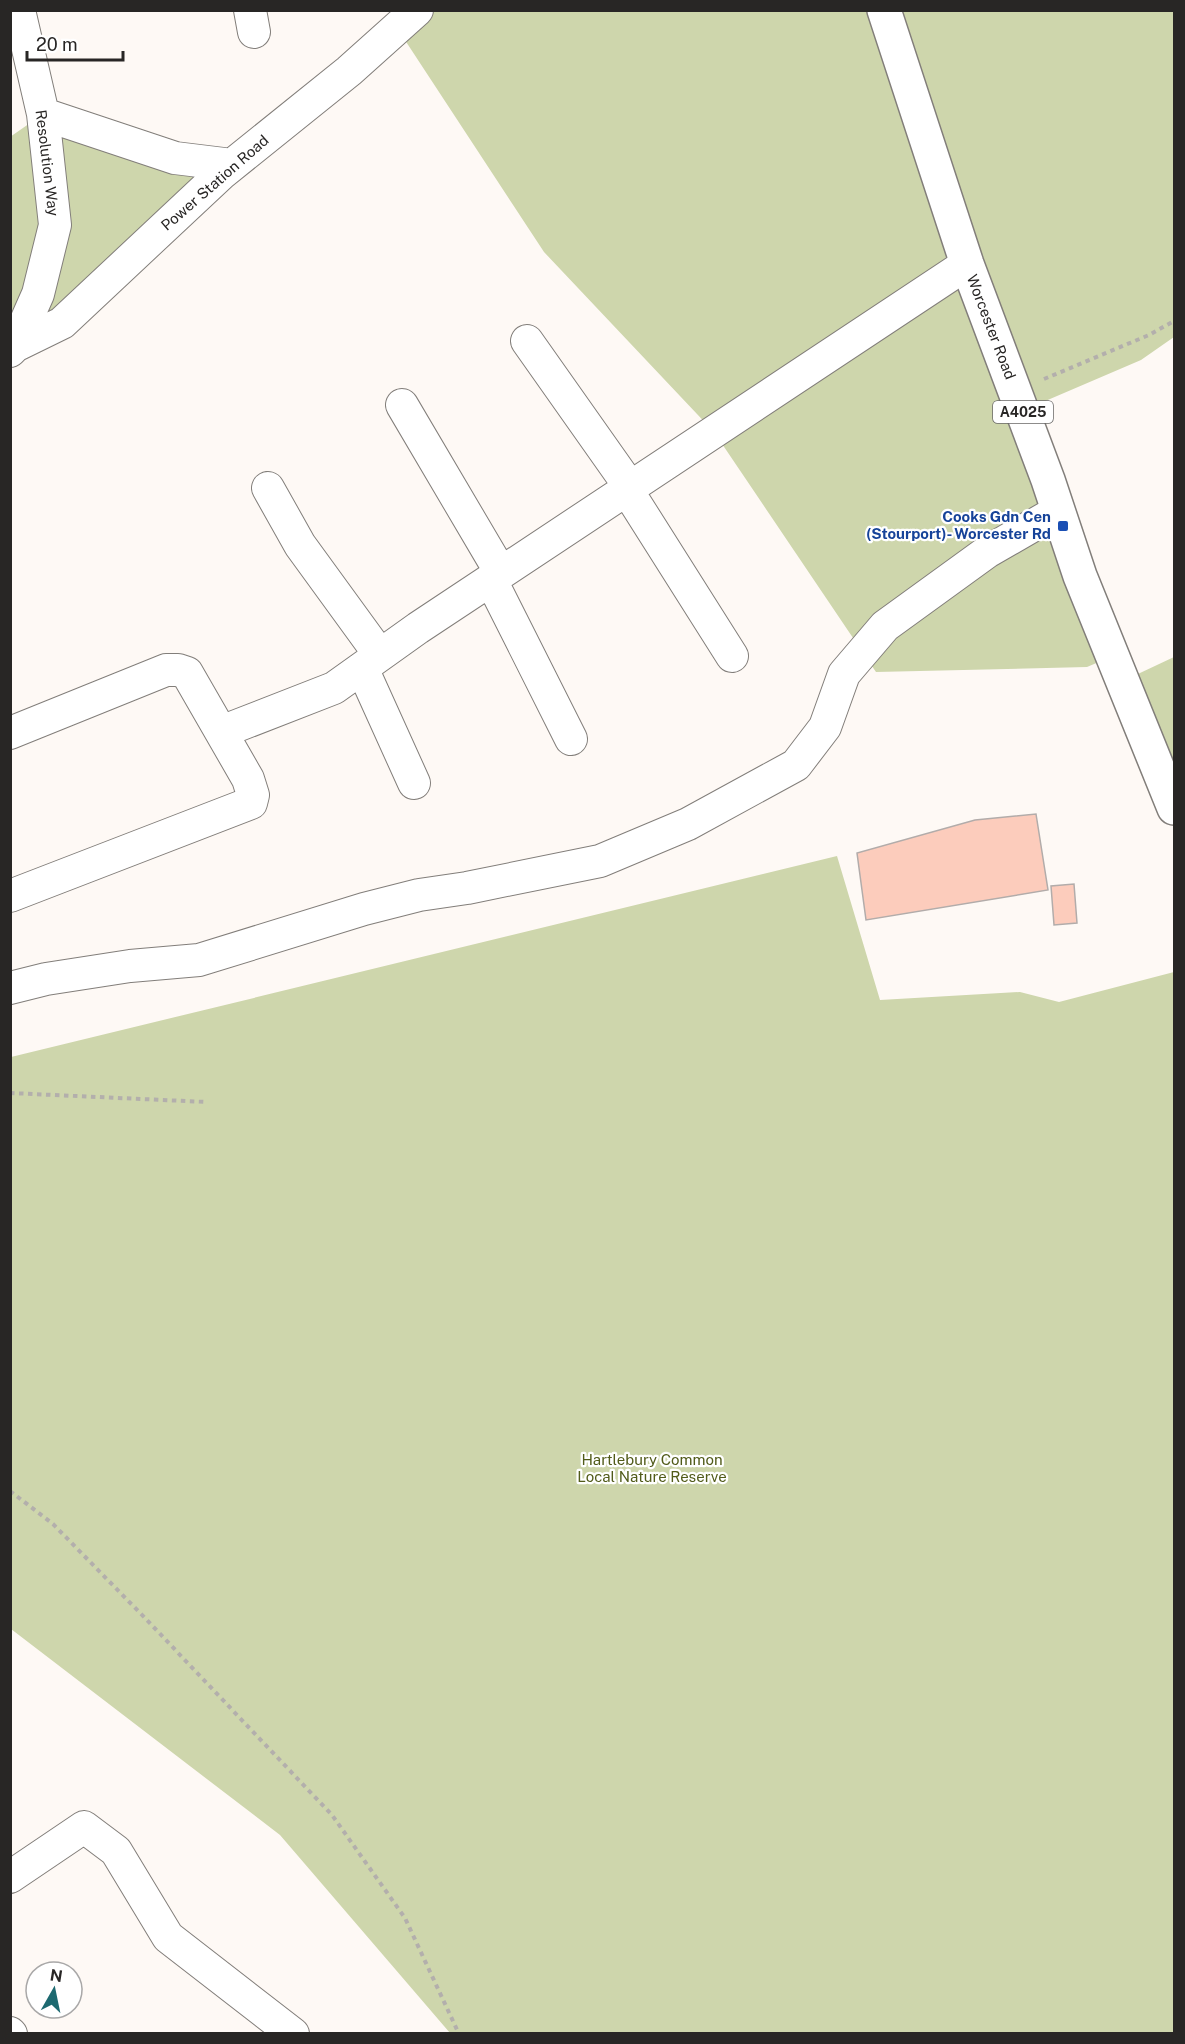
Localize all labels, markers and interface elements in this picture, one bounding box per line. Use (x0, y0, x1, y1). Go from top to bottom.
scale bar (27, 24, 123, 62)
text: 20 m (36, 34, 78, 55)
street label: Resolution Way (33, 109, 62, 217)
street label: Power Station Road (158, 131, 272, 234)
street label: Worcester Road (964, 272, 1019, 382)
road number: A4025 (993, 401, 1053, 423)
place label: Cooks Gdn Cen (Stourport)- Worcester Rd (866, 508, 1051, 542)
marker: Cooks Gdn Cen (Stourport)- Worcester Rd (1056, 519, 1070, 533)
park label: Hartlebury Common Local Nature Reserve (577, 1451, 727, 1485)
north arrow (24, 1960, 84, 2020)
text: N (49, 1965, 64, 1986)

